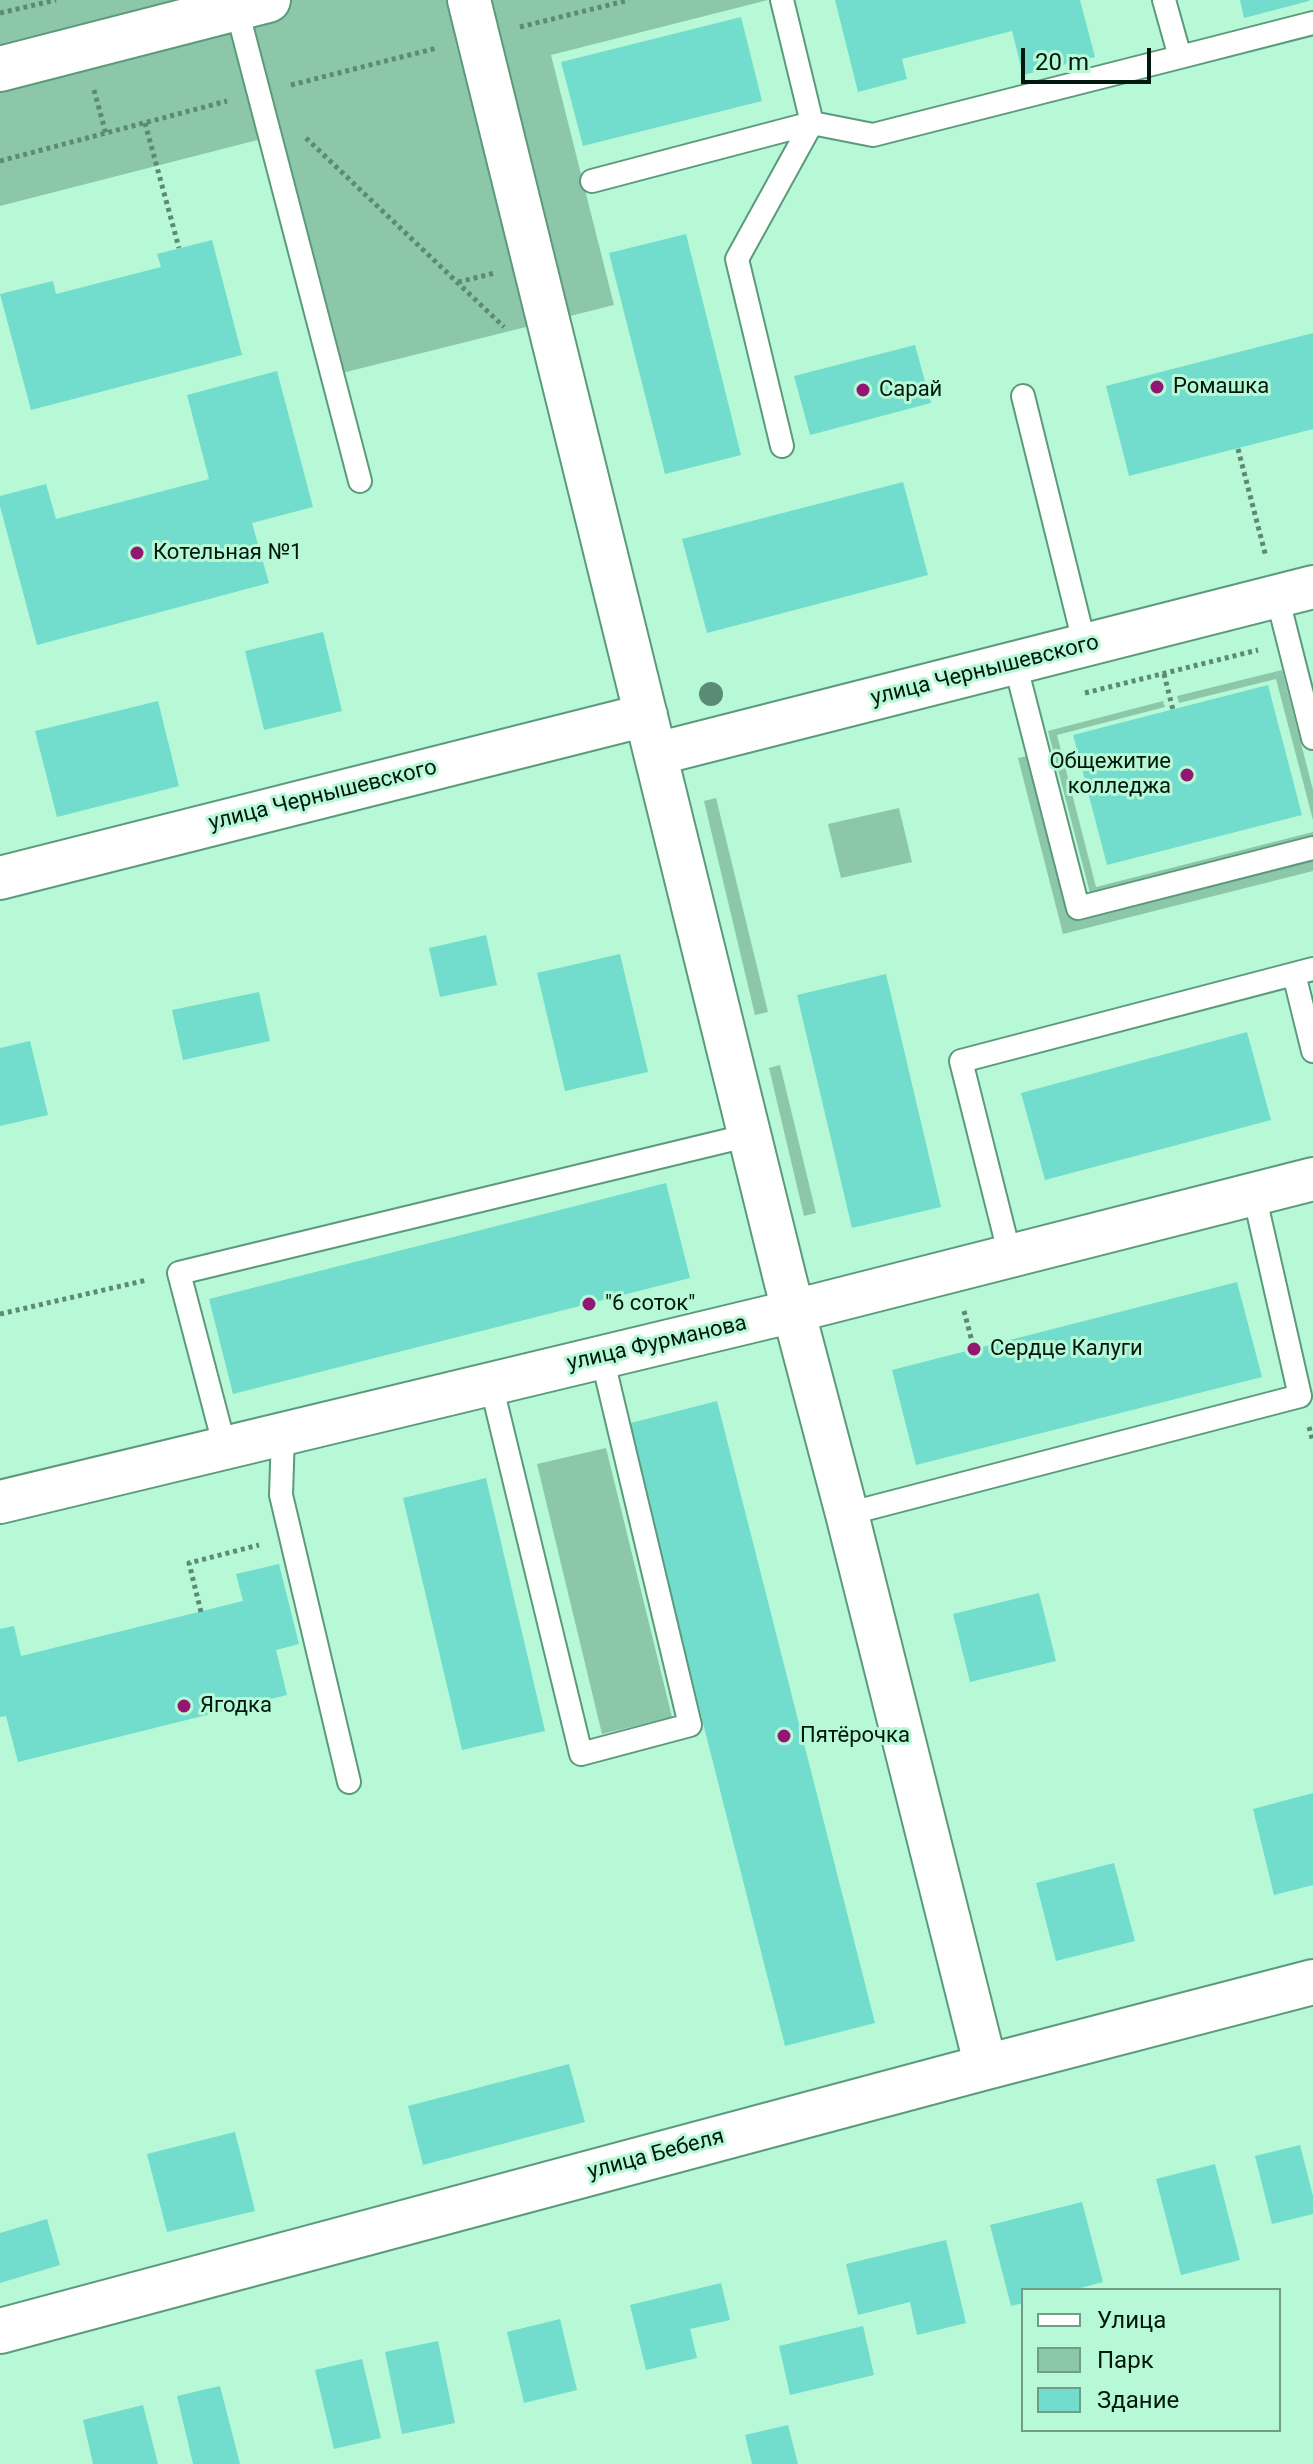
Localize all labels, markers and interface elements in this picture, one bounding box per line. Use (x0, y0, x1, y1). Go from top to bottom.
scale bar (1025, 32, 1155, 82)
text: 20 m (1035, 48, 1089, 76)
place label: Ромашка (1173, 374, 1269, 400)
place label: Сарай (879, 377, 942, 403)
marker: Ромашка (1148, 378, 1166, 396)
marker: Сарай (854, 381, 872, 399)
place label: Котельная №1 (153, 540, 302, 566)
marker: Котельная №1 (128, 544, 146, 562)
street label: улица Чернышевского (868, 630, 1102, 712)
place label: Общежитие колледжа (1049, 749, 1171, 800)
street label: улица Чернышевского (206, 755, 440, 837)
marker: Общежитие колледжа (1178, 766, 1196, 784)
place label: "6 соток" (605, 1291, 695, 1317)
marker: "6 соток" (580, 1295, 598, 1313)
street label: улица Фурманова (565, 1310, 749, 1378)
place label: Сердце Калуги (990, 1336, 1143, 1362)
marker: Сердце Калуги (965, 1340, 983, 1358)
place label: Ягодка (200, 1693, 272, 1719)
marker: Ягодка (175, 1697, 193, 1715)
place label: Пятёрочка (800, 1723, 910, 1749)
marker: Пятёрочка (775, 1727, 793, 1745)
street label: улица Бебеля (585, 2124, 727, 2186)
legend (1021, 2288, 1281, 2432)
text: Улица (1097, 2306, 1166, 2334)
text: Парк (1097, 2346, 1154, 2374)
text: Здание (1097, 2386, 1179, 2414)

